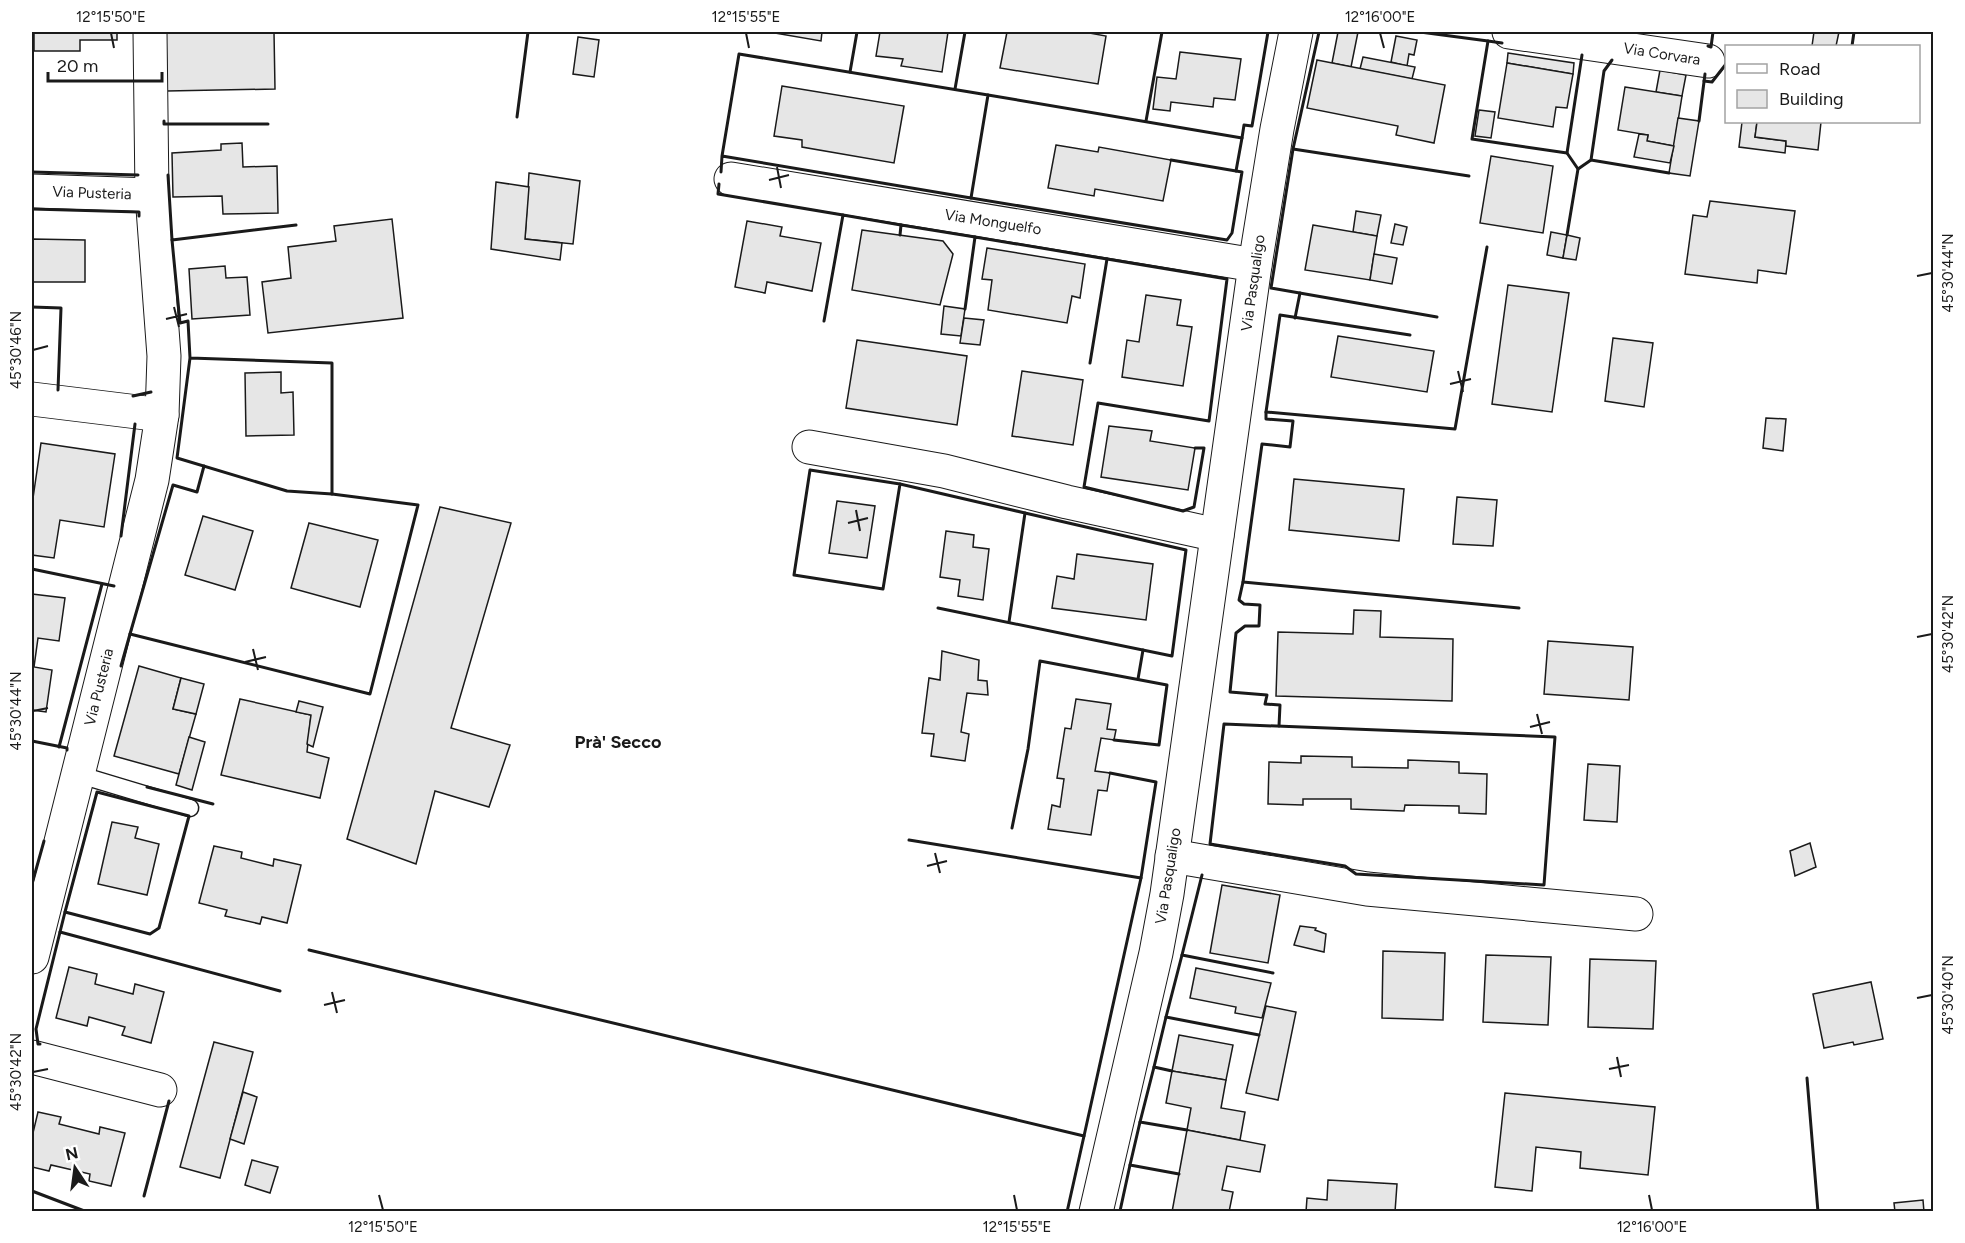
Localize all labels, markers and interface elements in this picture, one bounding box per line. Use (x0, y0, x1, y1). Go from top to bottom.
text: 12°15'50"E (76, 8, 146, 26)
text: 12°15'55"E (712, 8, 780, 26)
text: 12°16'00"E (1345, 8, 1415, 26)
street label: Via Corvara (1622, 39, 1702, 69)
scale bar (48, 45, 162, 83)
legend (1725, 45, 1920, 123)
text: 20 m (57, 55, 98, 77)
text: Road (1779, 58, 1820, 80)
text: Building (1779, 88, 1844, 110)
street label: Via Pusteria (52, 183, 132, 203)
street label: Via Monguelfo (943, 205, 1043, 239)
street label: Via Pasqualigo (1237, 233, 1269, 332)
text: 45°30'44"N (1939, 233, 1957, 313)
text: 45°30'46"N (7, 311, 25, 389)
text: 45°30'42"N (1939, 595, 1957, 673)
street label: Via Pusteria (81, 646, 117, 728)
text: 45°30'44"N (7, 671, 25, 751)
district label: Prà' Secco (575, 731, 661, 753)
street label: Via Pasqualigo (1151, 826, 1185, 926)
text: 45°30'40"N (1939, 955, 1957, 1035)
text: 45°30'42"N (7, 1033, 25, 1111)
north arrow (45, 1138, 105, 1198)
text: N (64, 1143, 80, 1165)
text: 12°15'50"E (348, 1218, 418, 1236)
text: 12°15'55"E (983, 1218, 1051, 1236)
text: 12°16'00"E (1617, 1218, 1687, 1236)

